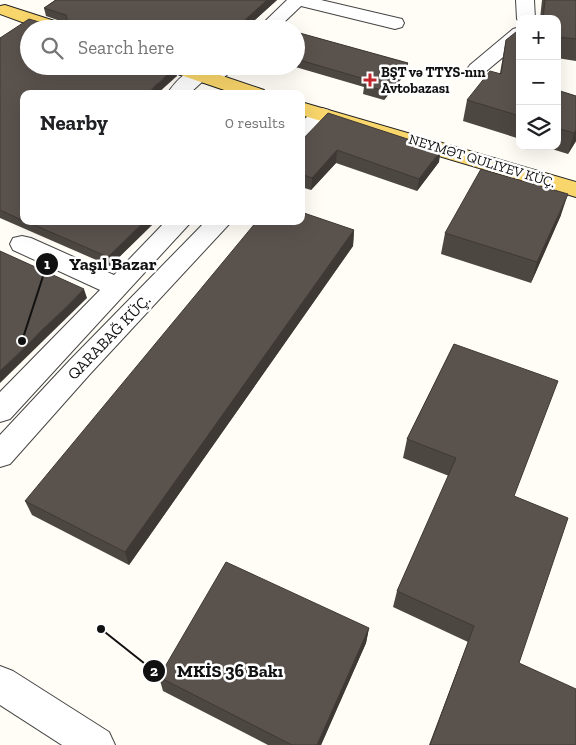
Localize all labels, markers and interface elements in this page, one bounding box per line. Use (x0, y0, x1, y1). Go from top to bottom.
map controls (516, 15, 561, 150)
button: + (516, 15, 561, 60)
search box (20, 20, 305, 75)
icon: search (38, 34, 66, 62)
text: Search here (78, 36, 174, 59)
button: − (516, 60, 561, 105)
place label: BŞT və TTYS-nın Avtobazası (381, 64, 486, 97)
marker: BŞT və TTYS-nın Avtobazası (363, 73, 377, 87)
button: layers (516, 105, 561, 150)
text: Nearby (40, 110, 108, 135)
text: 0 results (225, 113, 285, 132)
street label: NEYMƏT QULIYEV KÜÇ. (407, 131, 557, 191)
callout: Yaşıl Bazar (34, 248, 167, 281)
text: Yaşıl Bazar (69, 253, 157, 275)
text: 1 (44, 255, 50, 273)
street label: QARABAĞ KÜÇ. (64, 290, 154, 384)
callout: MKİS 36 Bakı (142, 654, 293, 687)
text: MKİS 36 Bakı (177, 660, 284, 682)
text: 2 (150, 662, 158, 680)

